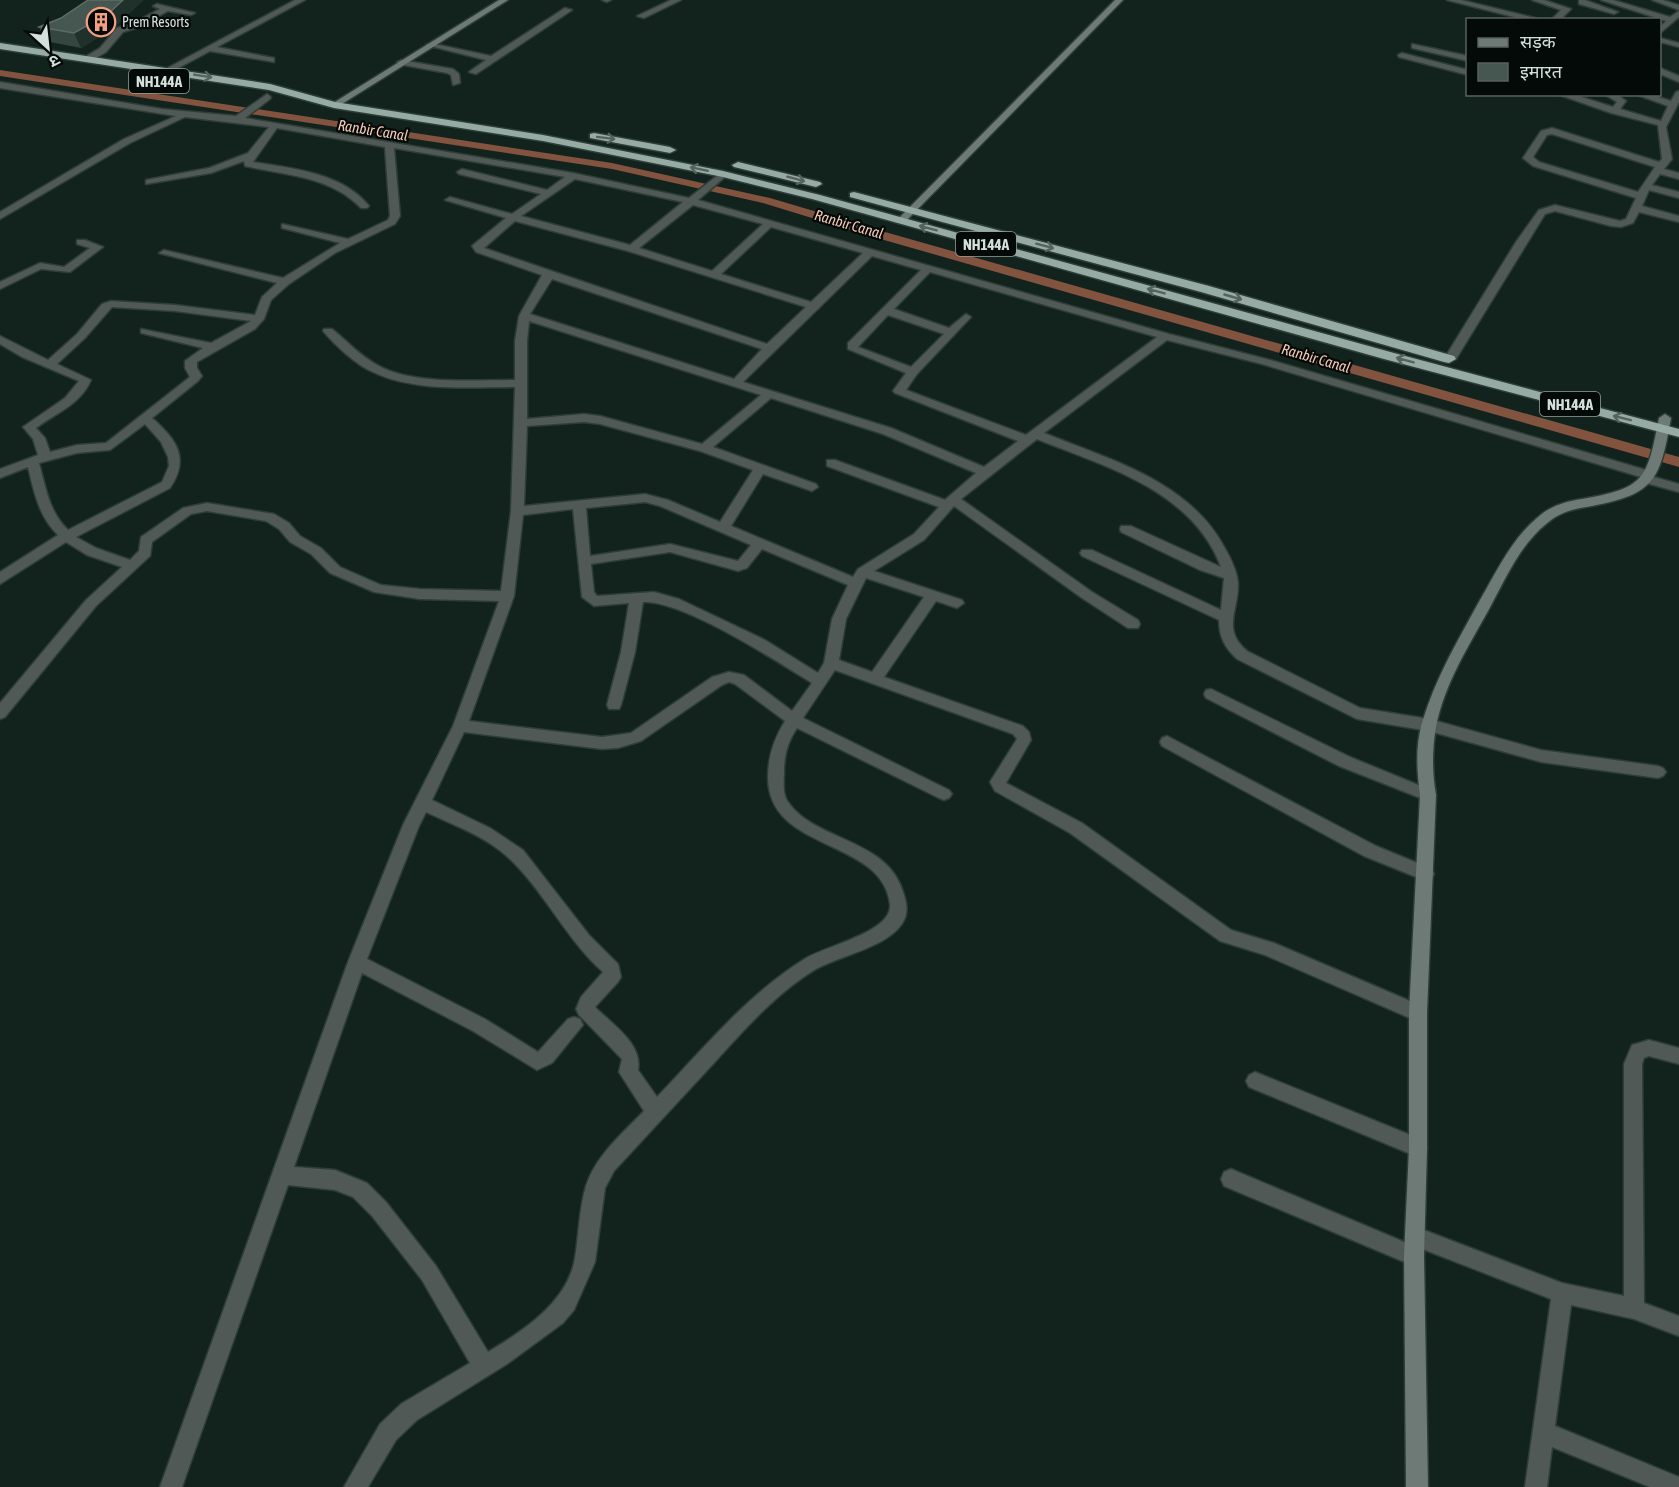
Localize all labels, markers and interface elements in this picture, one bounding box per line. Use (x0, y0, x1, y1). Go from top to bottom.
building icon: Prem Resorts (85, 6, 117, 38)
place label: Prem Resorts (122, 14, 189, 30)
north arrow (18, 18, 78, 78)
legend (1466, 18, 1661, 96)
text: सड़क (1520, 31, 1557, 52)
text: उ (46, 51, 63, 72)
text: इमारत (1520, 61, 1563, 82)
road number: NH144A (129, 69, 189, 93)
one-way arrow (193, 71, 213, 82)
water label: Ranbir Canal (337, 116, 409, 144)
one-way arrow (595, 132, 615, 143)
one-way arrow (689, 163, 709, 174)
one-way arrow (786, 173, 805, 185)
water label: Ranbir Canal (813, 206, 885, 242)
one-way arrow (919, 222, 938, 233)
road number: NH144A (956, 232, 1016, 256)
one-way arrow (1035, 241, 1054, 252)
one-way arrow (1147, 285, 1166, 296)
one-way arrow (1224, 292, 1243, 304)
water label: Ranbir Canal (1280, 340, 1352, 376)
one-way arrow (1396, 354, 1415, 365)
road number: NH144A (1540, 392, 1600, 416)
one-way arrow (1613, 412, 1632, 424)

